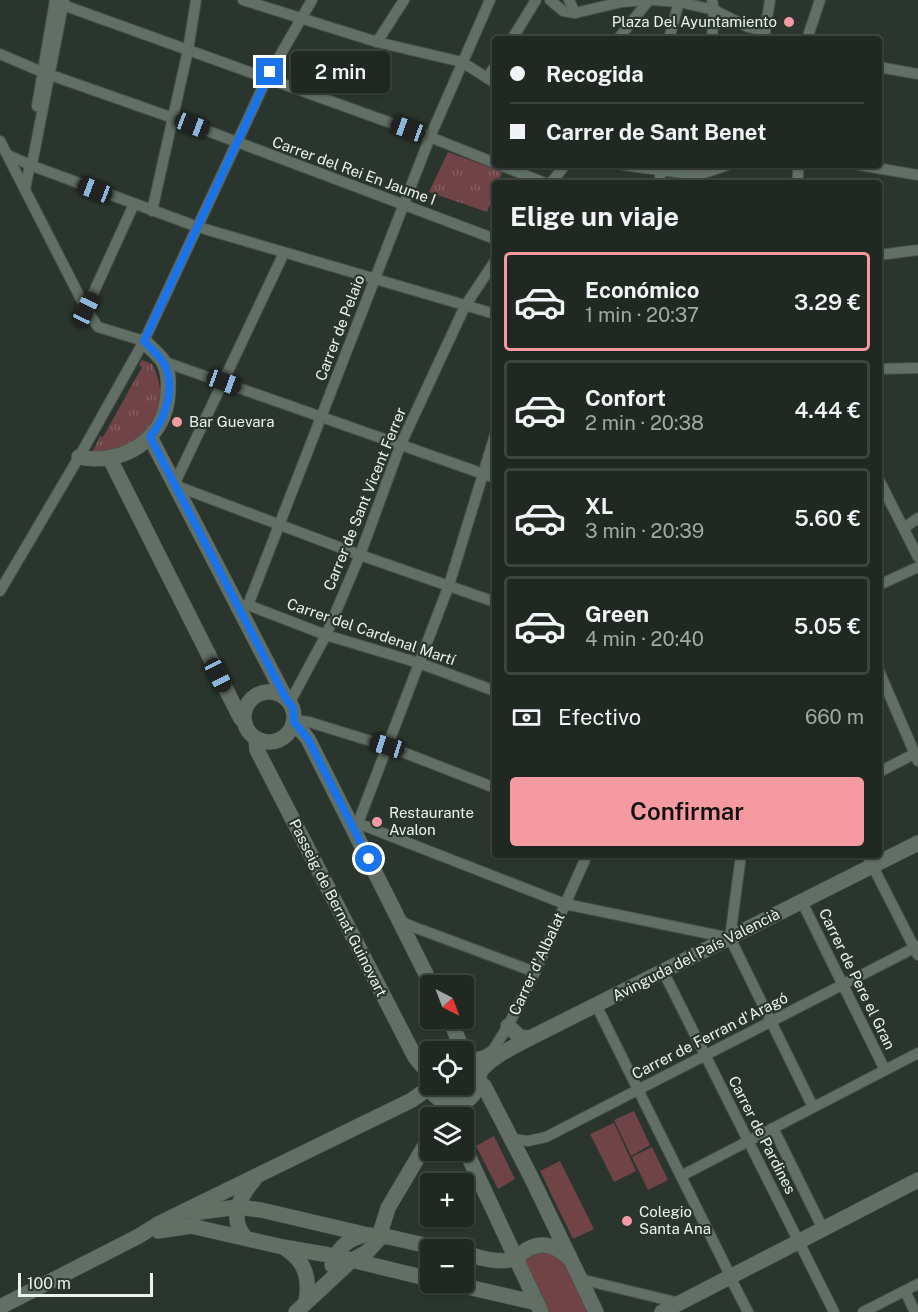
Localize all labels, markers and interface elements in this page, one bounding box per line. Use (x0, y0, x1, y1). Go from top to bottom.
place label: Plaza Del Ayuntamiento (612, 13, 777, 30)
marker: Plaza Del Ayuntamiento (782, 15, 796, 29)
callout: 2 min (291, 51, 390, 93)
route end (256, 58, 283, 85)
text: 2 min (315, 60, 366, 84)
text: Recogida (546, 61, 644, 87)
car (172, 110, 212, 140)
car (388, 114, 428, 144)
text: Carrer de Sant Benet (546, 119, 766, 145)
street label: Carrer del Rei En Jaume I (270, 133, 438, 208)
car (75, 175, 115, 205)
text: Elige un viaje (510, 200, 679, 232)
street label: Carrer de Pelaio (312, 273, 368, 383)
icon: car (513, 275, 567, 329)
text: Económico (585, 277, 700, 303)
car (70, 289, 102, 329)
text: 3.29 € (794, 289, 861, 315)
text: 1 min · 20:37 (585, 303, 699, 327)
car (204, 367, 244, 397)
icon: car (513, 383, 567, 437)
text: Confort (585, 385, 666, 411)
text: 4.44 € (794, 397, 861, 423)
street label: Carrer de Sant Vicent Ferrer (320, 405, 409, 593)
text: 2 min · 20:38 (585, 411, 704, 435)
place label: Bar Guevara (189, 413, 274, 430)
marker: Bar Guevara (170, 415, 184, 429)
icon: car (513, 491, 567, 545)
text: XL (585, 493, 613, 519)
text: 5.60 € (794, 505, 861, 531)
text: 3 min · 20:39 (585, 519, 704, 543)
street label: Carrer del Cardenal Martí (285, 595, 458, 669)
icon: car (513, 599, 567, 653)
text: Green (585, 601, 649, 627)
text: 5.05 € (794, 613, 861, 639)
text: 4 min · 20:40 (585, 627, 704, 651)
car (202, 655, 234, 695)
icon: cash (510, 701, 543, 734)
text: Efectivo (558, 704, 641, 730)
text: 660 m (805, 705, 864, 729)
car (367, 732, 407, 760)
button: Confirmar (510, 777, 864, 846)
place label: Restaurante Avalon (389, 804, 474, 838)
marker: Restaurante Avalon (370, 815, 384, 829)
street label: Passeig de Bernat Guinovart (286, 816, 391, 1000)
route start (355, 845, 382, 872)
street label: Avinguda del País Valencià (609, 905, 782, 1004)
street label: Carrer de Pere el Gran (816, 906, 899, 1052)
street label: Carrer d'Albalat (505, 910, 568, 1018)
north arrow (420, 975, 474, 1029)
map controls (420, 975, 474, 1293)
street label: Carrer de Ferran d'Aragó (629, 989, 791, 1082)
button: locate (420, 1041, 474, 1095)
street label: Carrer de Pardines (725, 1073, 800, 1197)
button: layers (420, 1107, 474, 1161)
button: + (420, 1173, 474, 1227)
place label: Colegio Santa Ana (639, 1203, 711, 1237)
marker: Colegio Santa Ana (620, 1214, 634, 1228)
button: − (420, 1239, 474, 1293)
scale bar (18, 1270, 153, 1298)
text: 100 m (27, 1274, 71, 1293)

